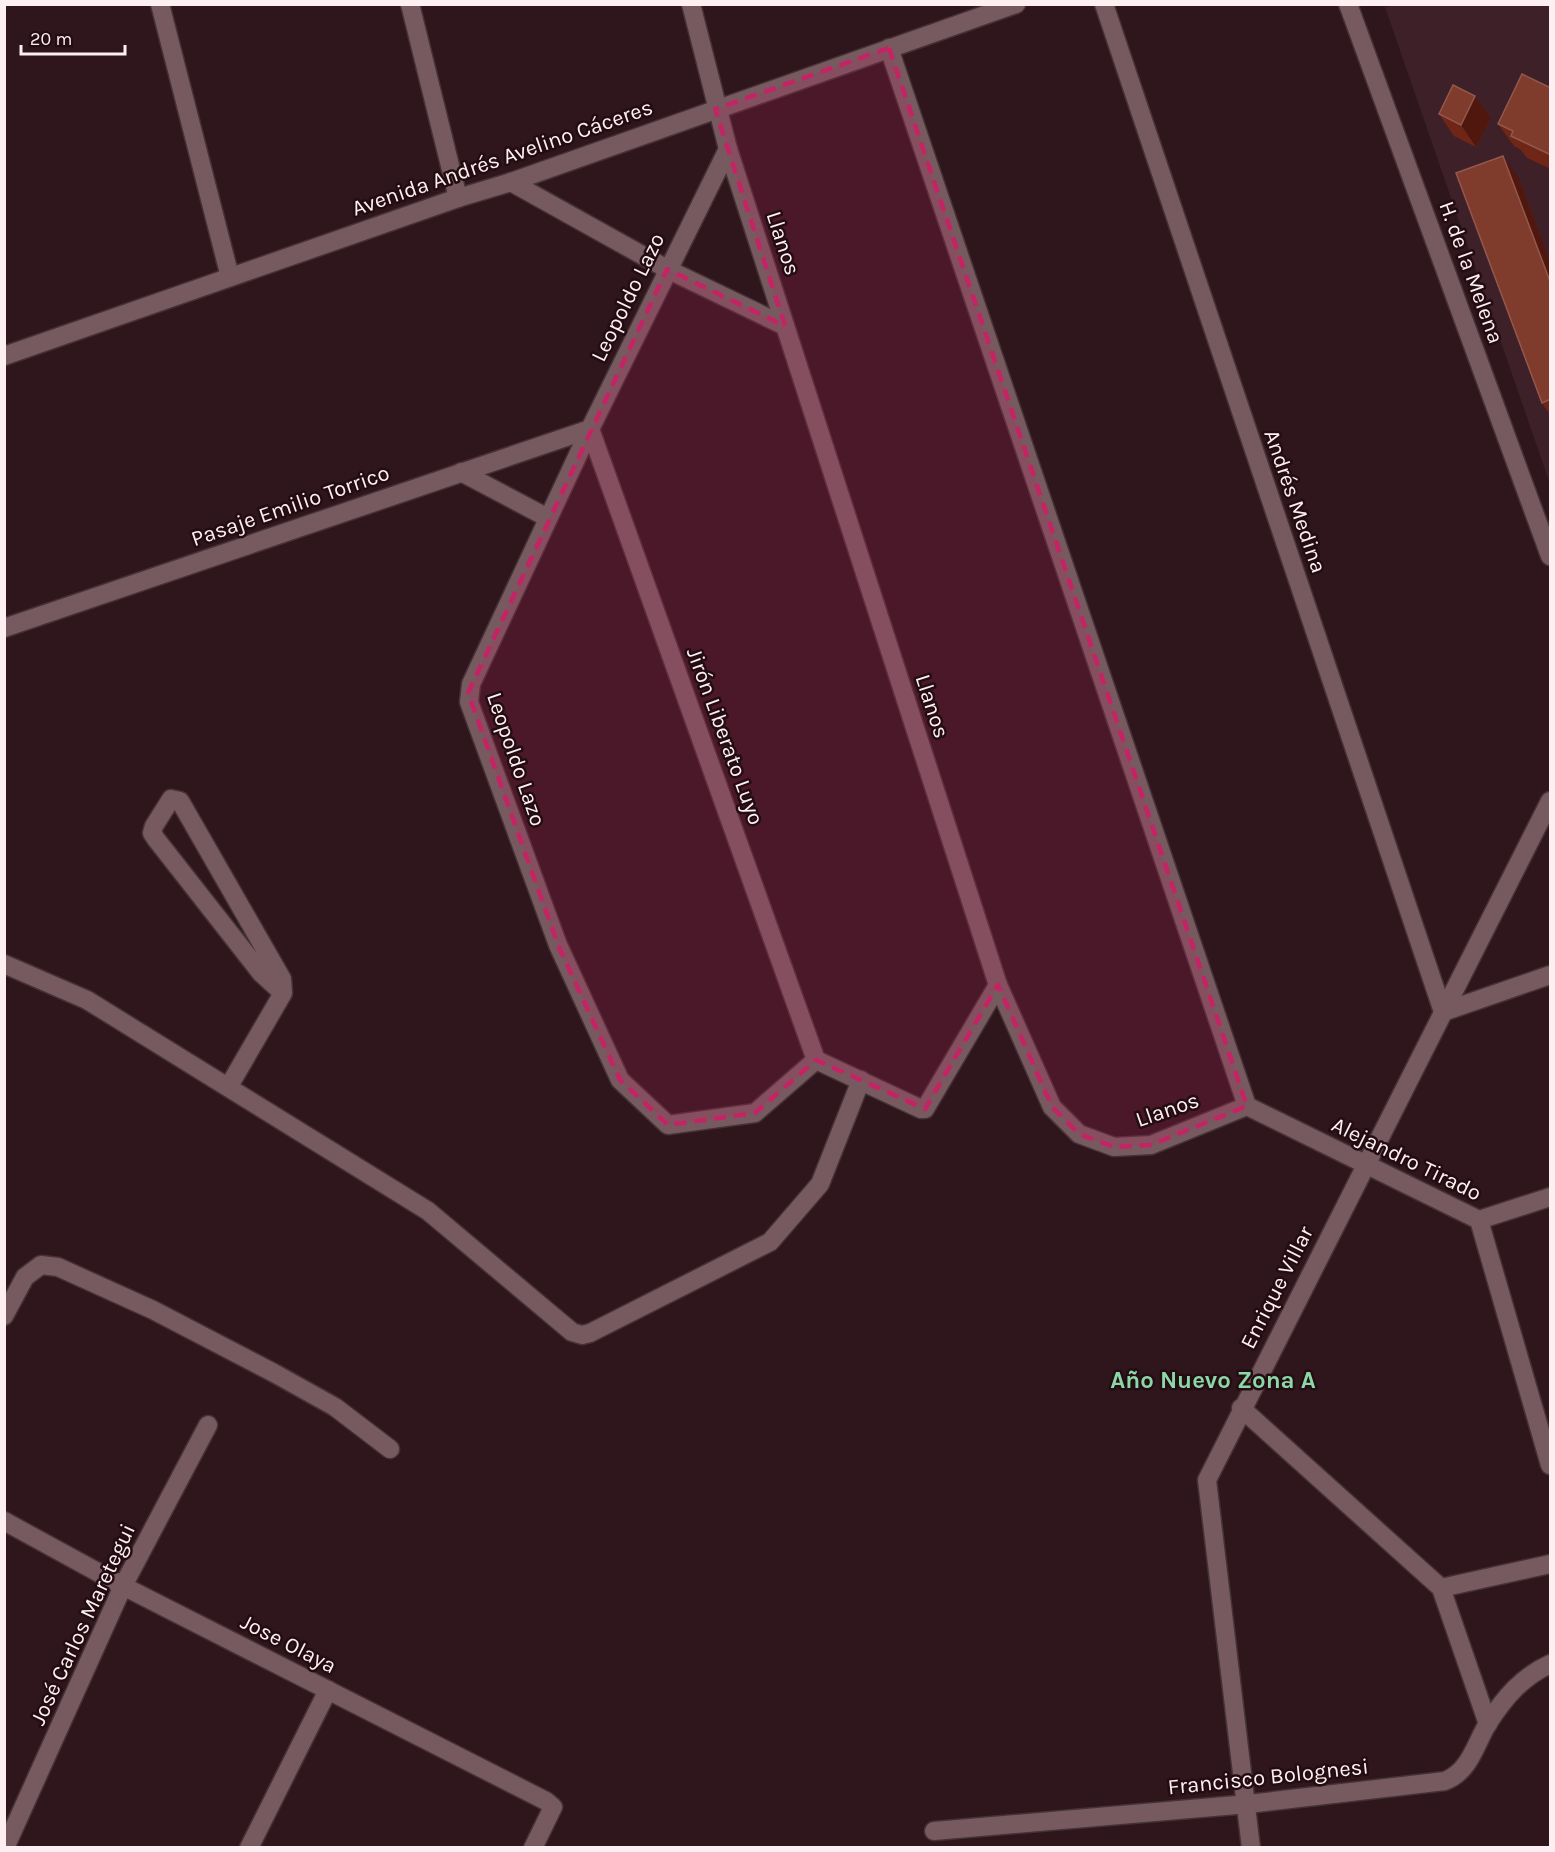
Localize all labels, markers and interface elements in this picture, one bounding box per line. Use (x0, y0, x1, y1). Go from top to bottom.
scale bar (21, 18, 124, 56)
text: 20 m (30, 28, 72, 50)
street label: Avenida Andrés Avelino Cáceres (348, 94, 656, 222)
street label: H. de la Melena (1433, 198, 1509, 347)
street label: Llanos (761, 208, 806, 278)
street label: Leopoldo Lazo (586, 229, 670, 366)
street label: Andrés Medina (1258, 426, 1332, 576)
street label: Pasaje Emilio Torrico (188, 460, 393, 552)
street label: Jirón Liberato Luyo (681, 644, 769, 828)
street label: Llanos (910, 671, 955, 741)
street label: Leopoldo Lazo (481, 689, 551, 830)
street label: Llanos (1132, 1087, 1202, 1133)
street label: Alejandro Tirado (1327, 1111, 1486, 1206)
street label: Enrique Villar (1235, 1222, 1319, 1353)
district label: Año Nuevo Zona A (1110, 1366, 1316, 1394)
street label: José Carlos Maretegui (25, 1520, 141, 1729)
street label: Jose Olaya (236, 1609, 341, 1679)
street label: Francisco Bolognesi (1166, 1754, 1370, 1800)

